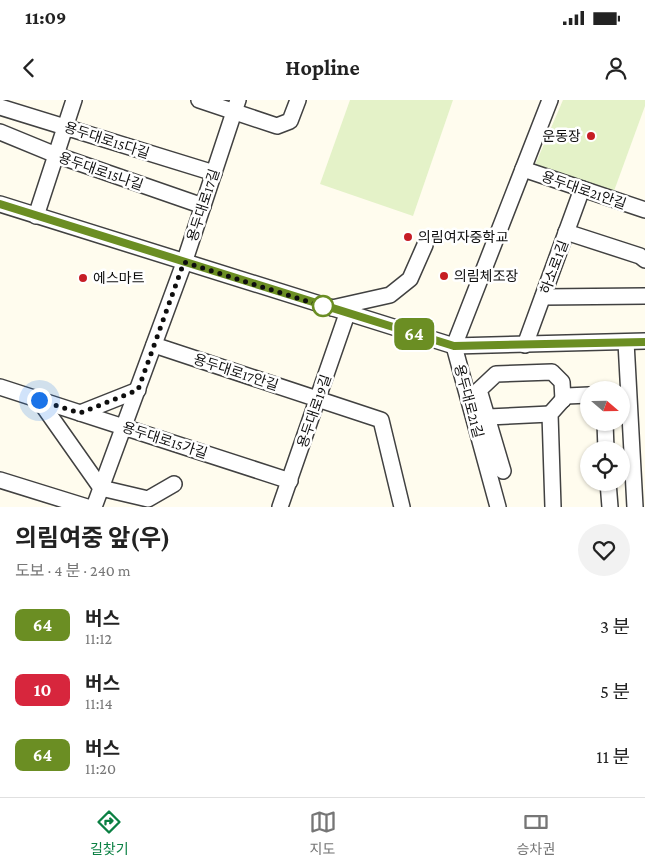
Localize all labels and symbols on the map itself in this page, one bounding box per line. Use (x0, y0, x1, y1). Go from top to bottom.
street label: 용두대로15다길 (62, 119, 152, 161)
place label: 운동장 (542, 128, 581, 144)
marker: 운동장 (585, 130, 597, 142)
street label: 용두대로15나길 (57, 149, 145, 193)
street label: 용두대로17길 (184, 167, 222, 243)
street label: 용두대로21안길 (540, 168, 628, 212)
place label: 의림여자중학교 (418, 229, 508, 245)
marker: 의림여자중학교 (402, 231, 414, 243)
street label: 하소로1길 (537, 238, 571, 296)
place label: 의림체조장 (454, 268, 519, 284)
place label: 에스마트 (93, 270, 145, 286)
marker: 의림체조장 (438, 270, 450, 282)
marker: 에스마트 (77, 272, 89, 284)
unlabelled marker (312, 295, 334, 317)
line badge: 64 (392, 318, 436, 350)
street label: 용두대로17안길 (191, 351, 281, 393)
street label: 용두대로21길 (451, 362, 487, 440)
street label: 용두대로19길 (294, 372, 334, 450)
north arrow (580, 381, 630, 431)
your location (27, 388, 52, 413)
street label: 용두대로15가길 (120, 419, 210, 461)

